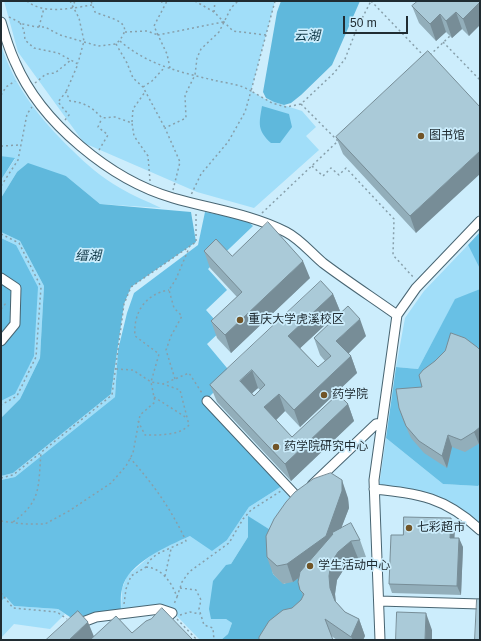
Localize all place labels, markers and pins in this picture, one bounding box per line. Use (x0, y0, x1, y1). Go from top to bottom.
place label: 图书馆 (429, 129, 465, 143)
marker: 图书馆 (416, 131, 426, 141)
place label: 重庆大学虎溪校区 (248, 313, 344, 327)
marker: 重庆大学虎溪校区 (235, 315, 245, 325)
place label: 药学院 (332, 388, 368, 402)
marker: 药学院 (319, 390, 329, 400)
place label: 药学院研究中心 (284, 440, 368, 454)
marker: 药学院研究中心 (271, 442, 281, 452)
place label: 七彩超市 (417, 521, 465, 535)
marker: 七彩超市 (404, 523, 414, 533)
place label: 学生活动中心 (318, 559, 390, 573)
marker: 学生活动中心 (305, 561, 315, 571)

